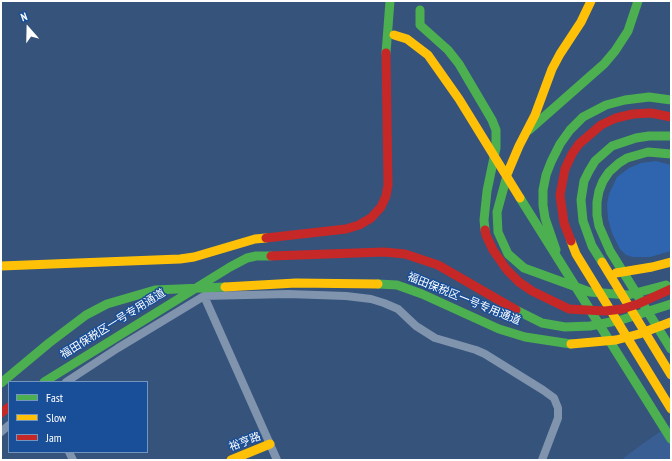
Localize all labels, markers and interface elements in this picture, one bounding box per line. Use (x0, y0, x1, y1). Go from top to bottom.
north arrow (8, 8, 48, 48)
text: N (19, 9, 29, 24)
street label: 福田保税区一号专用通道 (405, 270, 523, 328)
street label: 福田保税区一号专用通道 (58, 286, 168, 362)
legend (8, 381, 148, 453)
text: Fast (46, 390, 63, 405)
text: Slow (46, 410, 66, 425)
text: Jam (46, 430, 62, 445)
street label: 裕亨路 (227, 430, 263, 454)

